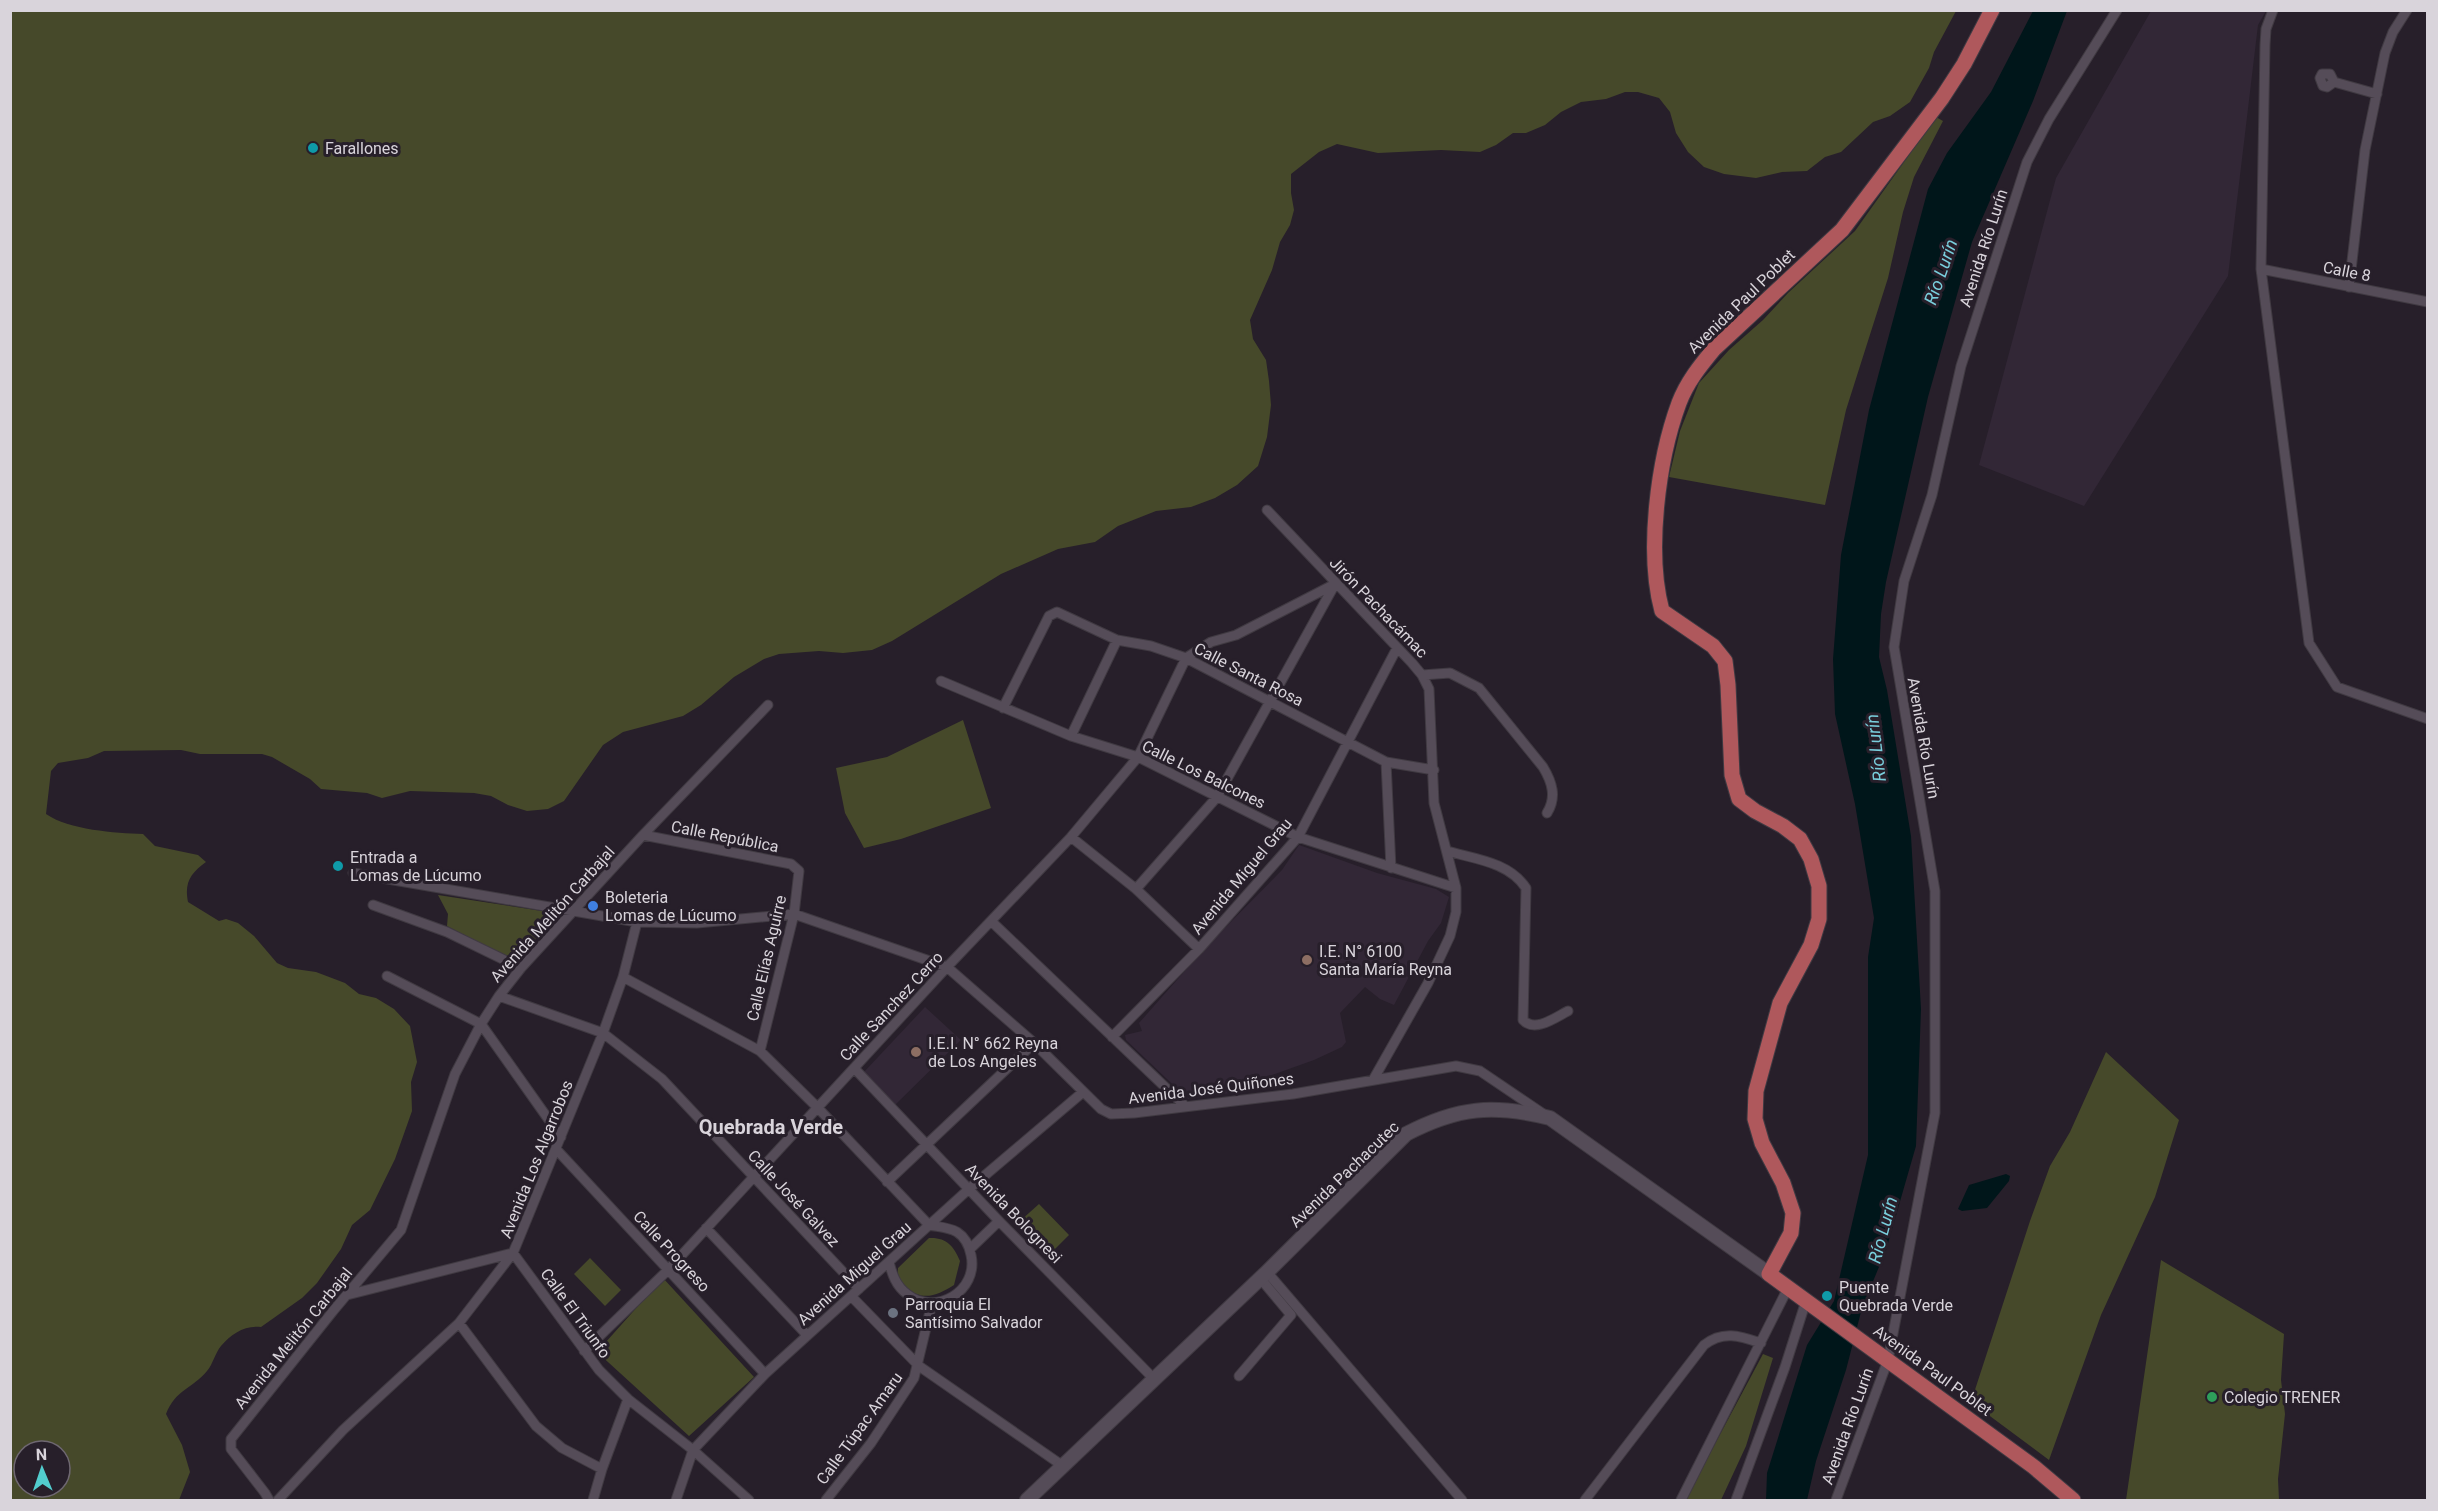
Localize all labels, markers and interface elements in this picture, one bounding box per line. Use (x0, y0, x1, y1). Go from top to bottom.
place label: Farallones (325, 139, 399, 158)
marker: Farallones (306, 141, 320, 155)
street label: Avenida Río Lurín (1955, 187, 2011, 309)
water label: Río Lurín (1920, 236, 1962, 307)
street label: Avenida Paul Poblet (1684, 245, 1799, 357)
street label: Calle 8 (2321, 258, 2372, 285)
street label: Jirón Pachacámac (1326, 553, 1432, 662)
street label: Calle Santa Rosa (1191, 639, 1307, 710)
street label: Avenida Río Lurín (1903, 676, 1944, 800)
water label: Río Lurín (1861, 713, 1890, 783)
street label: Calle Los Balcones (1139, 736, 1269, 813)
street label: Avenida Miguel Grau (1187, 814, 1296, 938)
street label: Calle República (669, 817, 780, 856)
street label: Avenida Melitón Carbajal (486, 842, 618, 986)
place label: Entrada a Lomas de Lúcumo (350, 848, 482, 885)
marker: Entrada a Lomas de Lúcumo (331, 859, 345, 873)
place label: Boleteria Lomas de Lúcumo (605, 888, 737, 925)
street label: Calle Elías Aguirre (743, 893, 790, 1023)
marker: Boleteria Lomas de Lúcumo (586, 899, 600, 913)
place label: I.E. N° 6100 Santa María Reyna (1319, 942, 1452, 979)
street label: Calle Sanchez Cerro (836, 948, 947, 1065)
marker: I.E. N° 6100 Santa María Reyna (1300, 953, 1314, 967)
place label: I.E.I. N° 662 Reyna de Los Angeles (928, 1034, 1058, 1071)
marker: I.E.I. N° 662 Reyna de Los Angeles (909, 1045, 923, 1059)
street label: Avenida José Quiñones (1127, 1069, 1295, 1108)
street label: Avenida Los Algarrobos (496, 1077, 577, 1241)
district label: Quebrada Verde (699, 1115, 843, 1139)
street label: Avenida Pachacutec (1286, 1117, 1403, 1231)
street label: Calle José Galvez (744, 1146, 843, 1251)
street label: Avenida Bolognesi (961, 1160, 1066, 1267)
water label: Río Lurín (1864, 1194, 1901, 1265)
street label: Calle Progreso (629, 1207, 714, 1296)
street label: Avenida Miguel Grau (794, 1217, 915, 1329)
street label: Avenida Melitón Carbajal (230, 1264, 356, 1413)
street label: Calle El Triunfo (537, 1265, 615, 1362)
place label: Puente Quebrada Verde (1839, 1278, 1953, 1315)
marker: Puente Quebrada Verde (1820, 1289, 1834, 1303)
place label: Parroquia El Santísimo Salvador (905, 1295, 1043, 1332)
marker: Parroquia El Santísimo Salvador (886, 1306, 900, 1320)
street label: Avenida Paul Poblet (1870, 1321, 1996, 1420)
street label: Avenida Río Lurín (1818, 1365, 1877, 1487)
street label: Calle Túpac Amaru (812, 1368, 907, 1488)
place label: Colegio TRENER (2224, 1388, 2341, 1407)
marker: Colegio TRENER (2205, 1390, 2219, 1404)
north arrow (12, 1439, 72, 1499)
text: N (36, 1445, 47, 1464)

